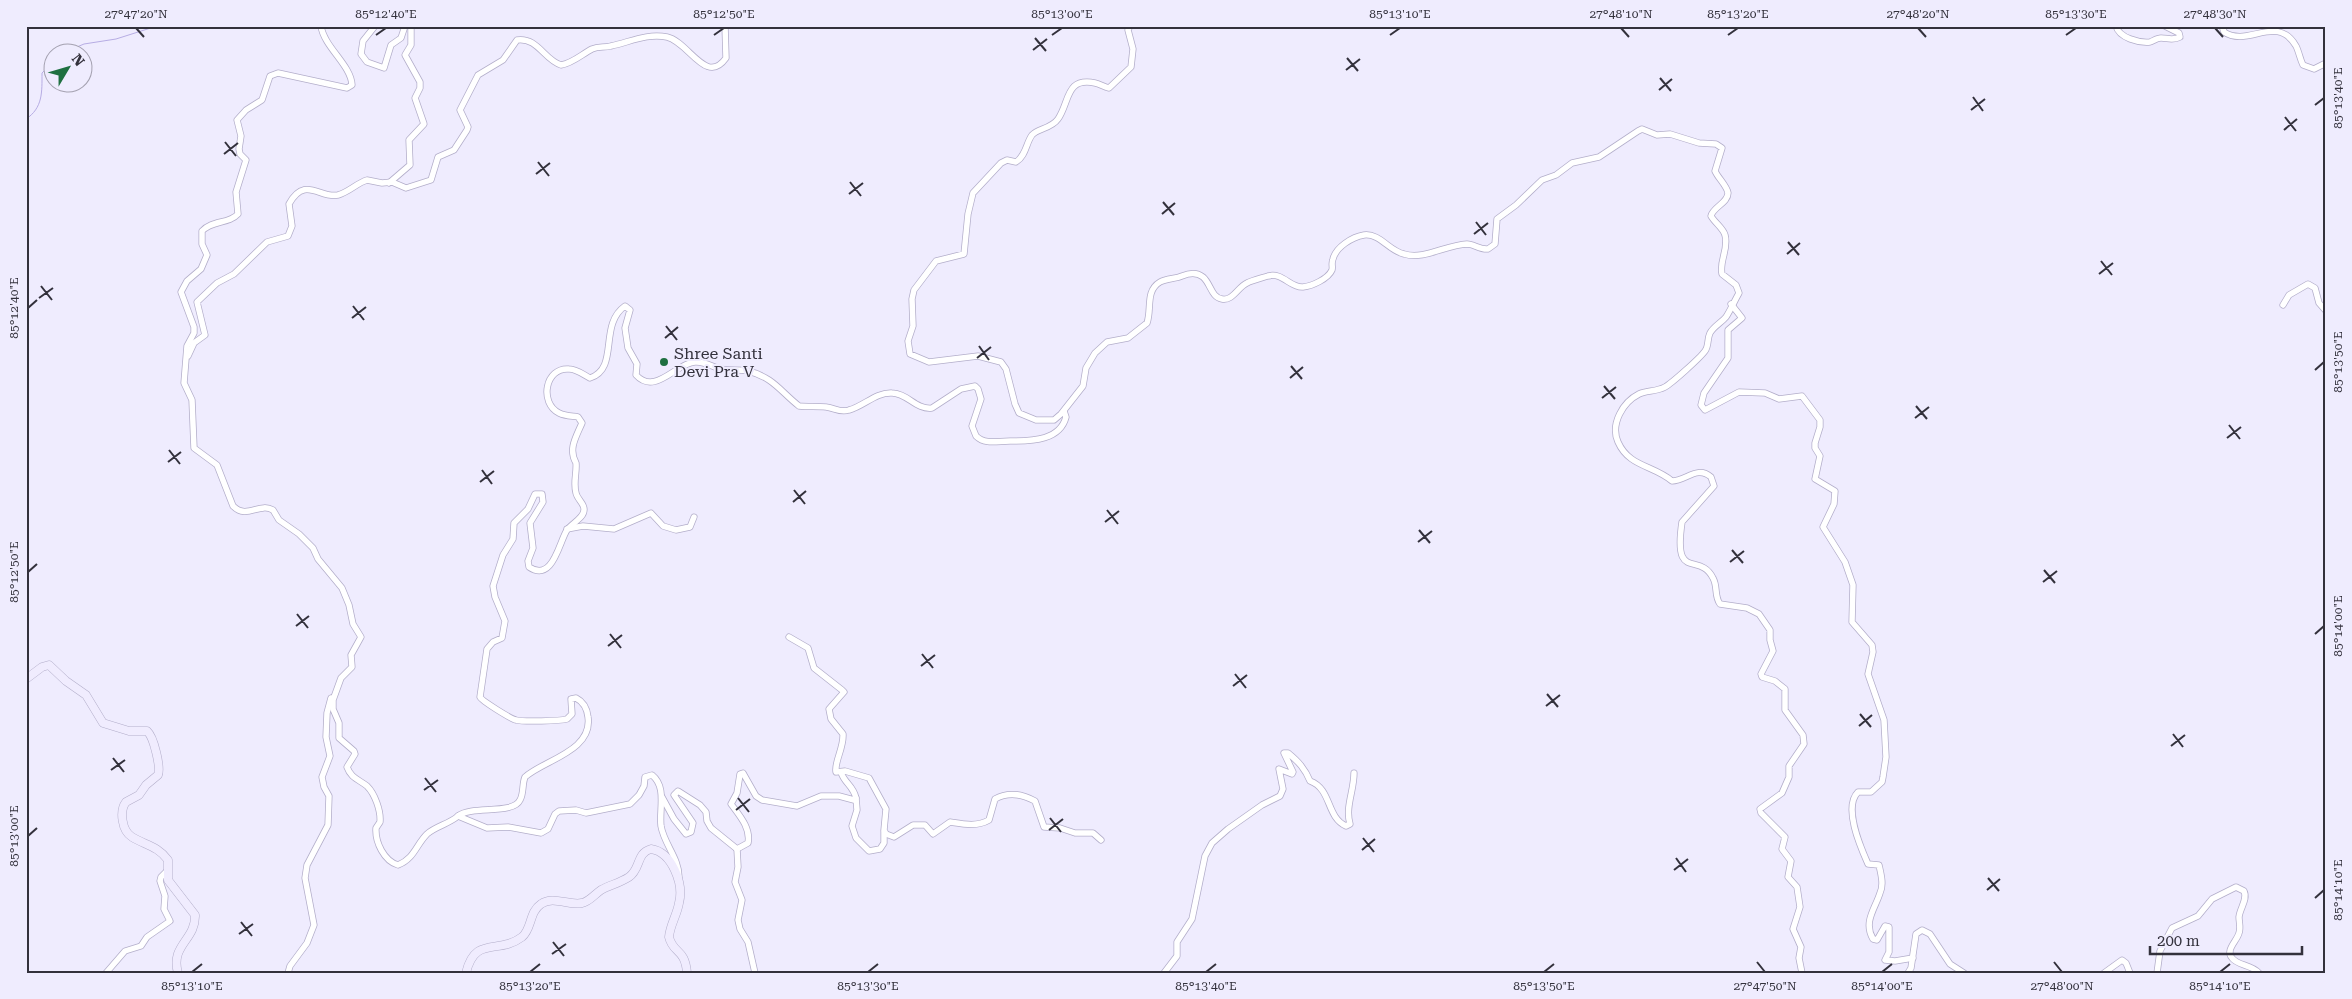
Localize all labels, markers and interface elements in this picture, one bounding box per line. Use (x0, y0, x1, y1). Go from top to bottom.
text: 27°47'20"N (104, 7, 168, 21)
text: 85°12'40"E (355, 7, 417, 21)
text: 85°12'50"E (693, 7, 755, 21)
text: 85°13'00"E (1031, 7, 1093, 21)
text: 85°13'10"E (1369, 7, 1431, 21)
text: 27°48'10"N (1589, 7, 1653, 21)
text: 85°13'20"E (1707, 7, 1769, 21)
text: 27°48'20"N (1886, 7, 1950, 21)
text: 85°13'30"E (2045, 7, 2107, 21)
text: 27°48'30"N (2183, 7, 2247, 21)
north arrow (42, 42, 92, 92)
text: N (69, 51, 88, 69)
text: 85°13'40"E (2331, 67, 2345, 129)
text: 85°12'40"E (7, 277, 21, 339)
text: 85°13'50"E (2331, 331, 2345, 393)
place label: Shree Santi Devi Pra V (674, 344, 763, 381)
marker: Shree Santi Devi Pra V (658, 356, 670, 368)
text: 85°12'50"E (7, 541, 21, 603)
text: 85°14'00"E (2331, 595, 2345, 657)
text: 85°13'00"E (7, 805, 21, 867)
text: 85°14'10"E (2331, 859, 2345, 921)
scale bar (2150, 924, 2302, 956)
text: 200 m (2157, 932, 2200, 950)
text: 85°13'10"E (161, 979, 223, 993)
text: 85°13'20"E (499, 979, 561, 993)
text: 85°13'30"E (837, 979, 899, 993)
text: 85°13'40"E (1175, 979, 1237, 993)
text: 85°13'50"E (1513, 979, 1575, 993)
text: 27°47'50"N (1733, 979, 1797, 993)
text: 85°14'00"E (1851, 979, 1913, 993)
text: 27°48'00"N (2030, 979, 2094, 993)
text: 85°14'10"E (2189, 979, 2251, 993)

